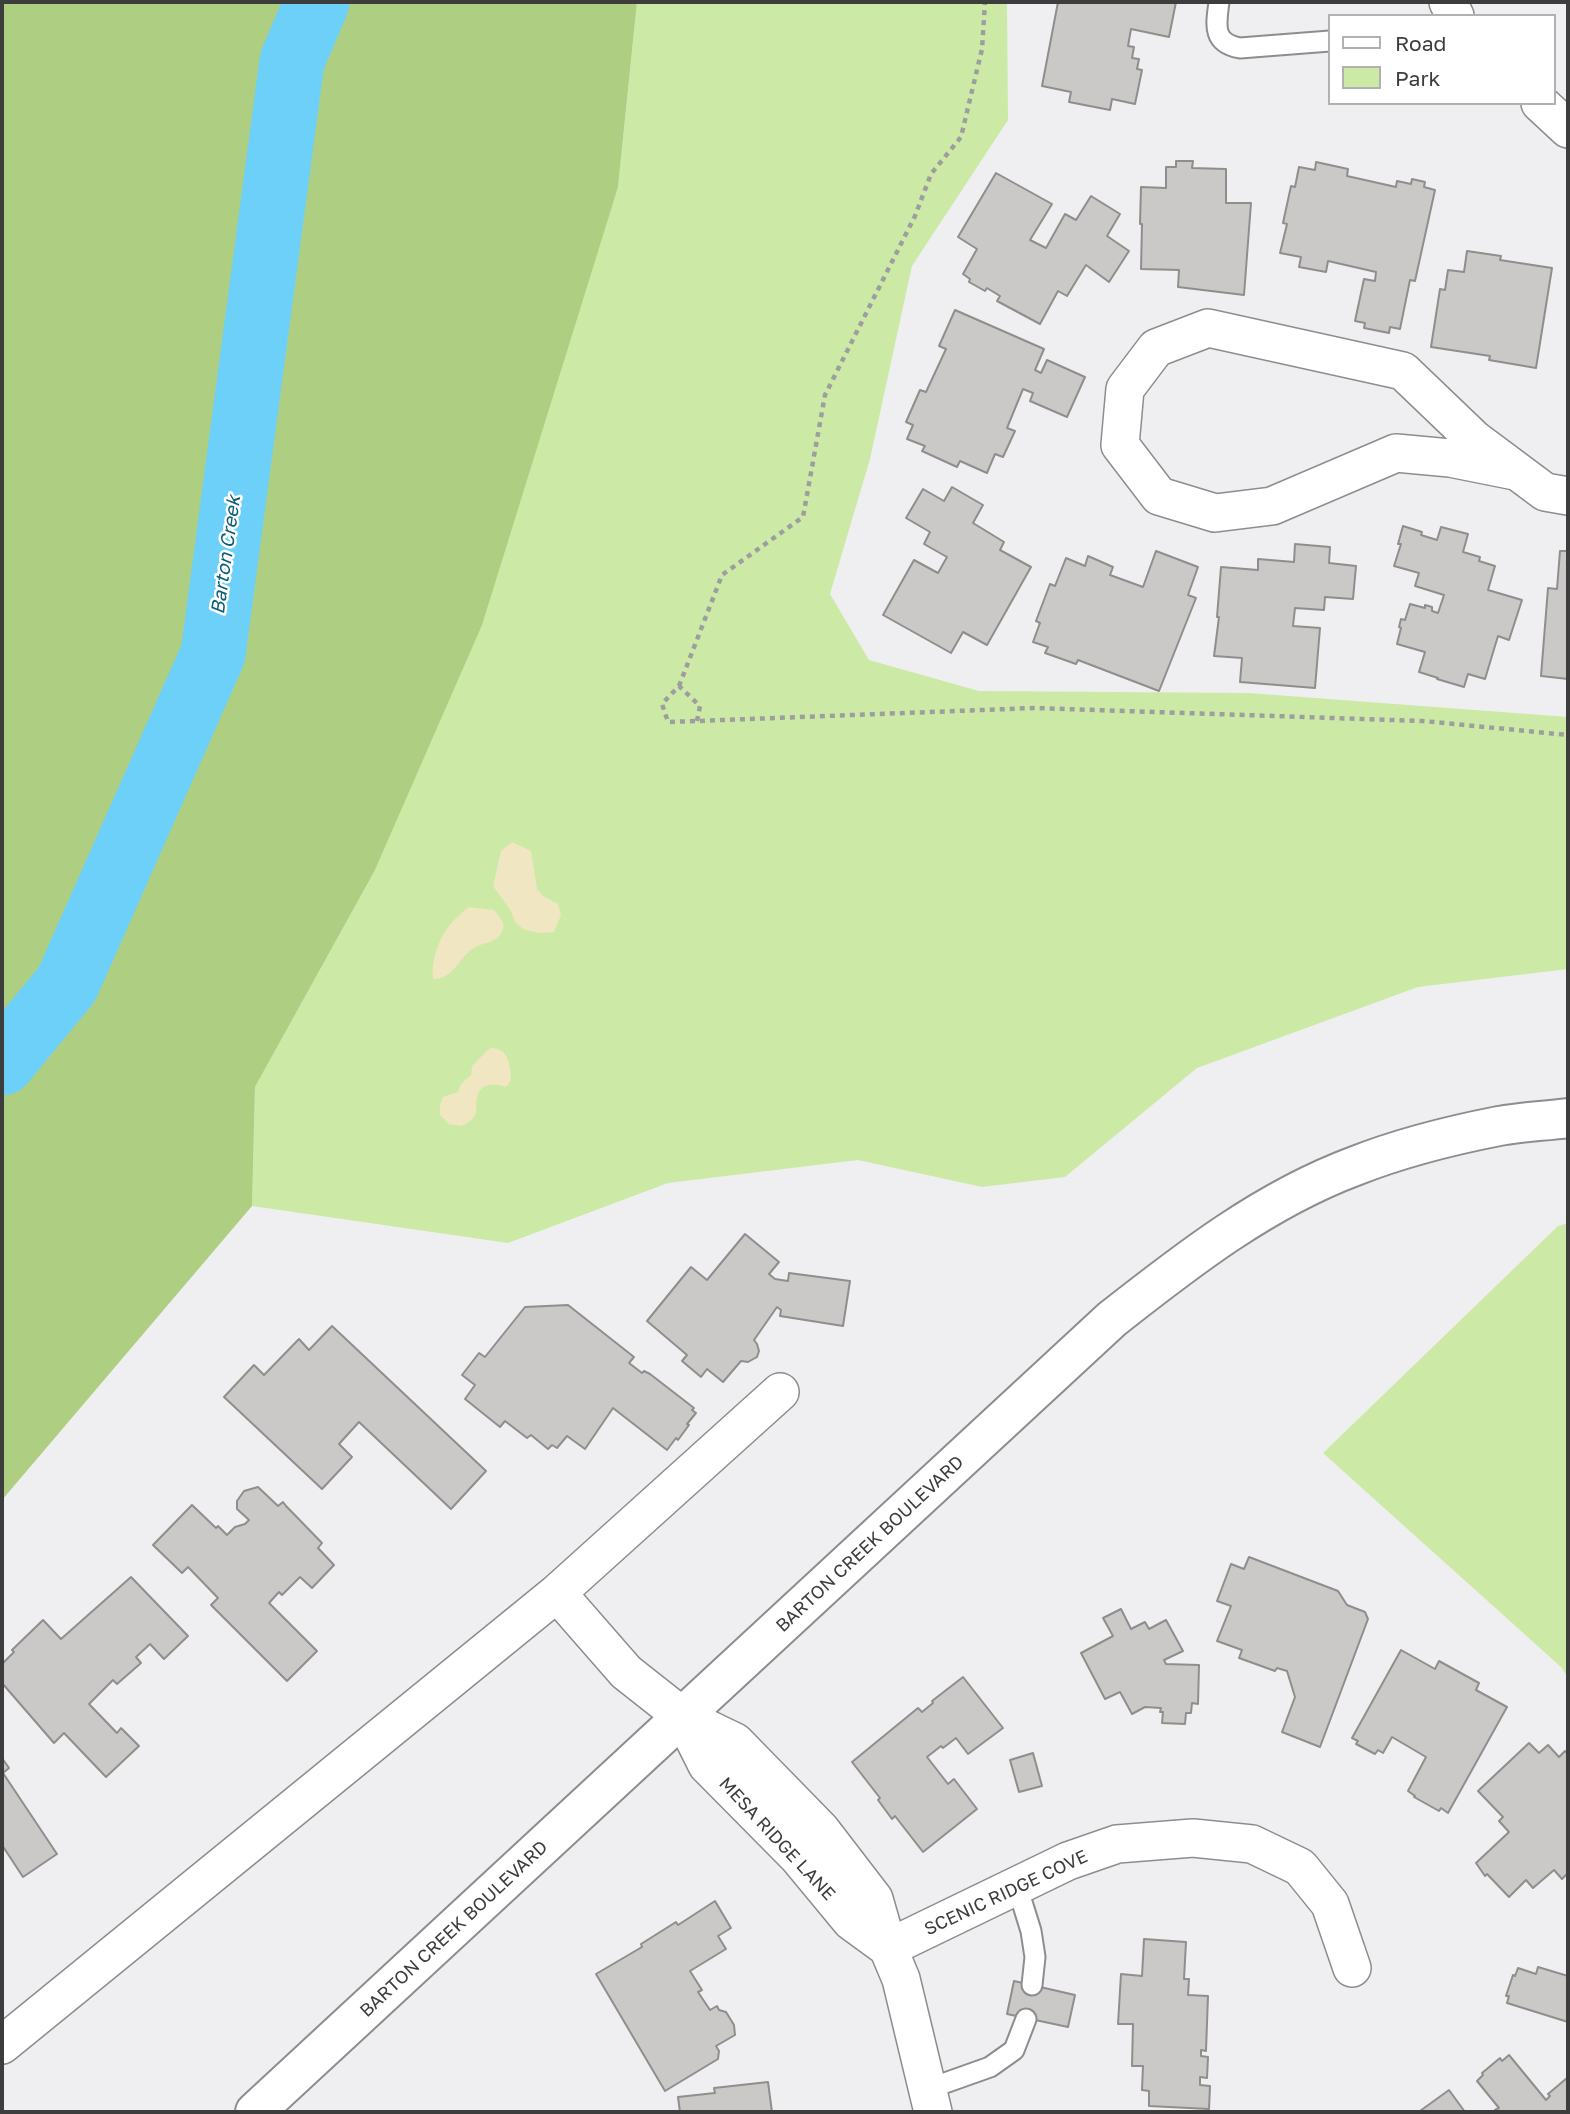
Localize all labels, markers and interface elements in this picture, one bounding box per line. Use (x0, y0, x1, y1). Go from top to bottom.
legend (1328, 14, 1556, 105)
text: Road (1395, 30, 1446, 56)
text: Park (1395, 65, 1440, 91)
water label: Barton Creek (206, 494, 246, 616)
street label: BARTON CREEK BOULEVARD (772, 1451, 968, 1637)
street label: MESA RIDGE LANE (714, 1773, 840, 1905)
street label: BARTON CREEK BOULEVARD (356, 1836, 552, 2022)
street label: SCENIC RIDGE COVE (921, 1846, 1091, 1940)

